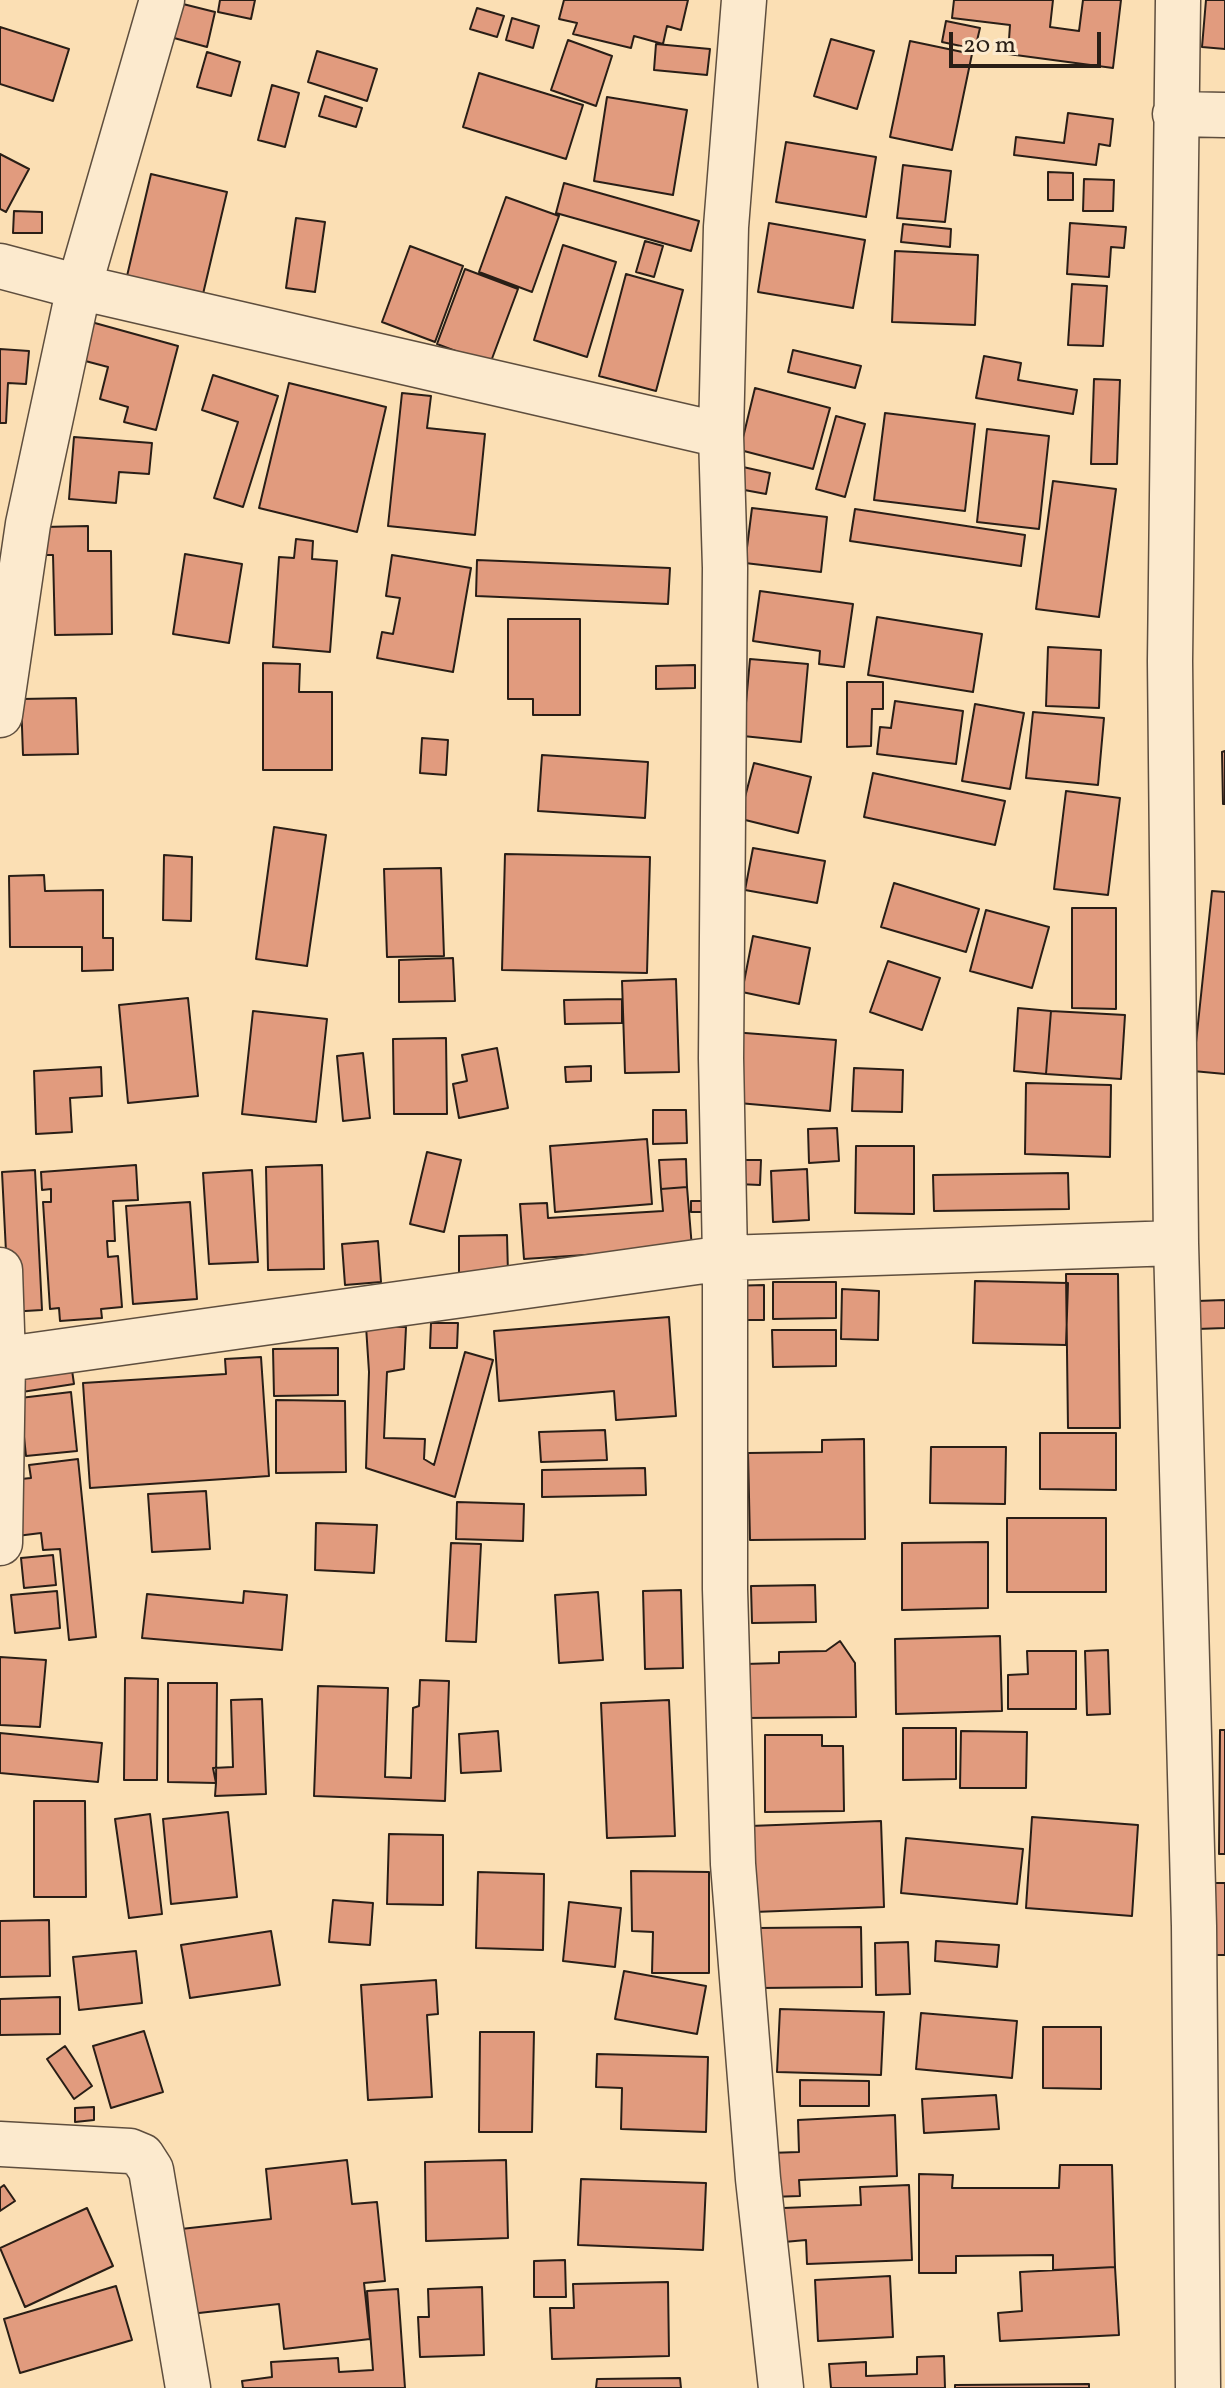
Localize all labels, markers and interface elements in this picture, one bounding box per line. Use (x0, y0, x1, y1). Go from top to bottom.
scale bar (953, 16, 1105, 66)
text: 20 m (963, 29, 1016, 63)

